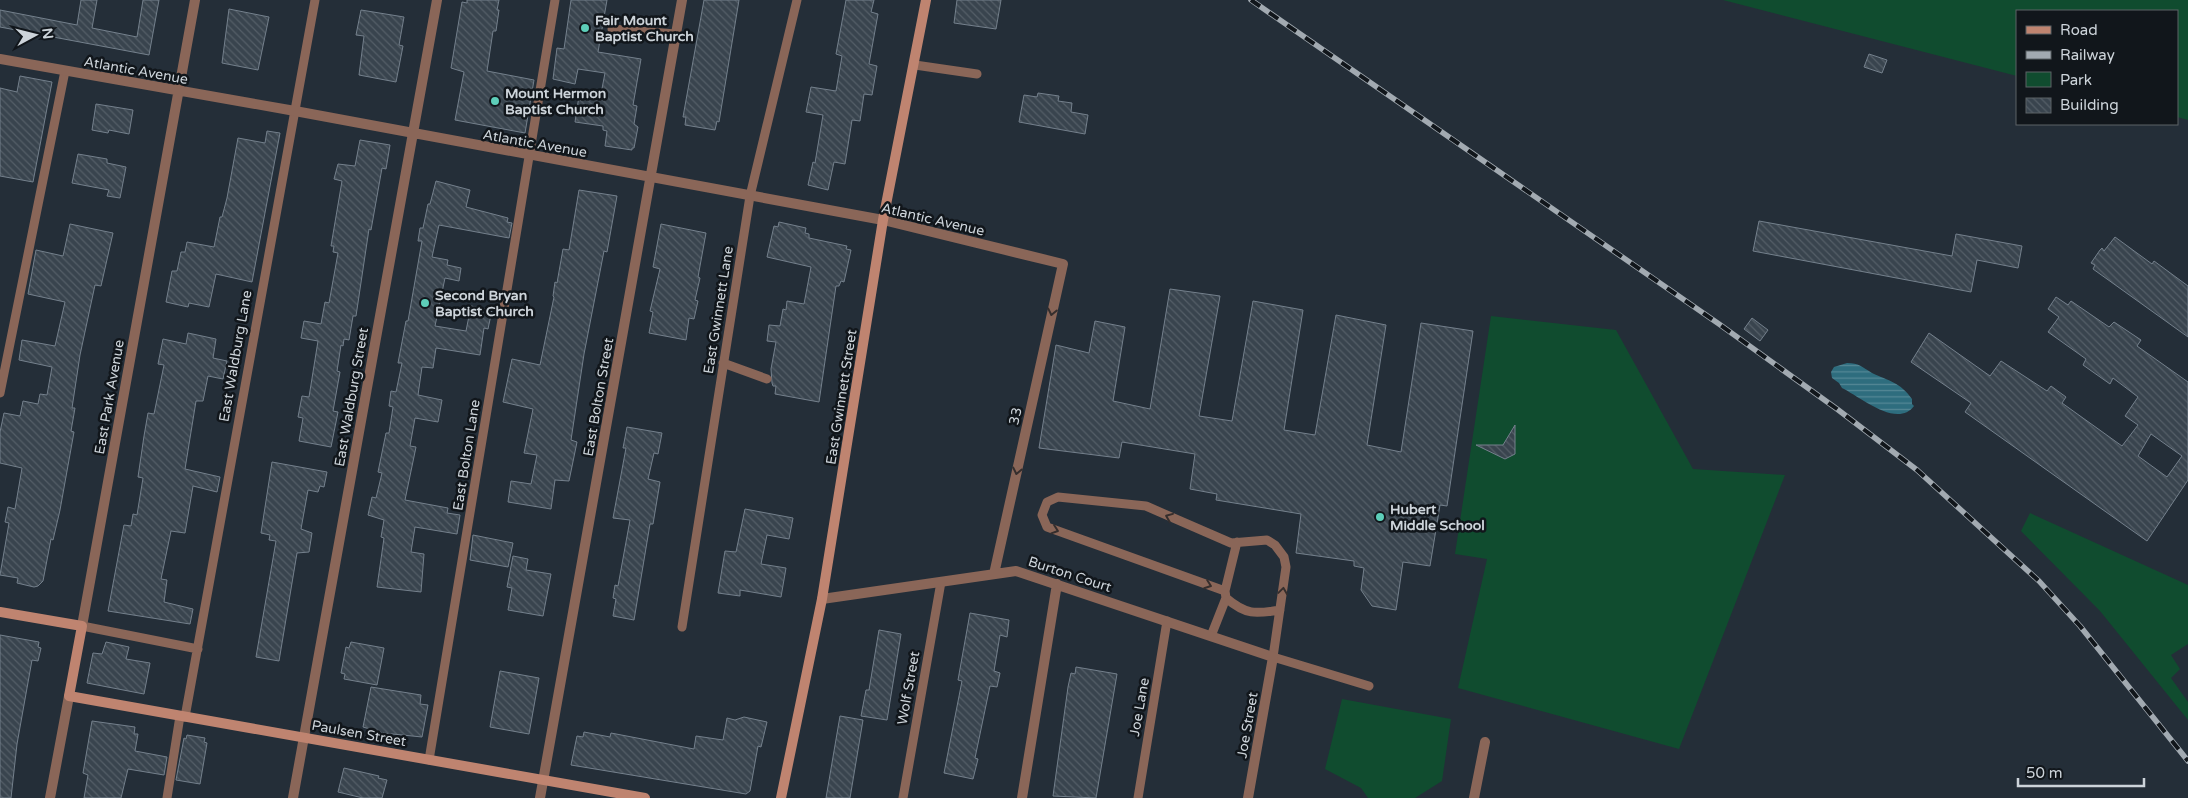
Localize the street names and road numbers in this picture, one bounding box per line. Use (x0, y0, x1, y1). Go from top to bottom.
street label: Atlantic Avenue (83, 53, 189, 88)
street label: Atlantic Avenue (482, 126, 588, 161)
street label: Atlantic Avenue (880, 199, 986, 240)
street label: East Gwinnett Lane (700, 245, 737, 375)
street label: East Waldburg Lane (216, 289, 255, 423)
street label: East Waldburg Street (331, 325, 372, 468)
street label: East Gwinnett Street (822, 328, 861, 466)
street label: East Bolton Street (580, 336, 617, 458)
street label: East Park Avenue (91, 338, 128, 456)
street label: East Bolton Lane (449, 398, 484, 512)
street label: 33 (1005, 406, 1026, 426)
street label: Burton Court (1026, 553, 1114, 596)
street label: Wolf Street (894, 649, 923, 726)
street label: Joe Lane (1126, 676, 1153, 738)
street label: Joe Street (1233, 690, 1262, 759)
street label: Paulsen Street (310, 717, 408, 750)

